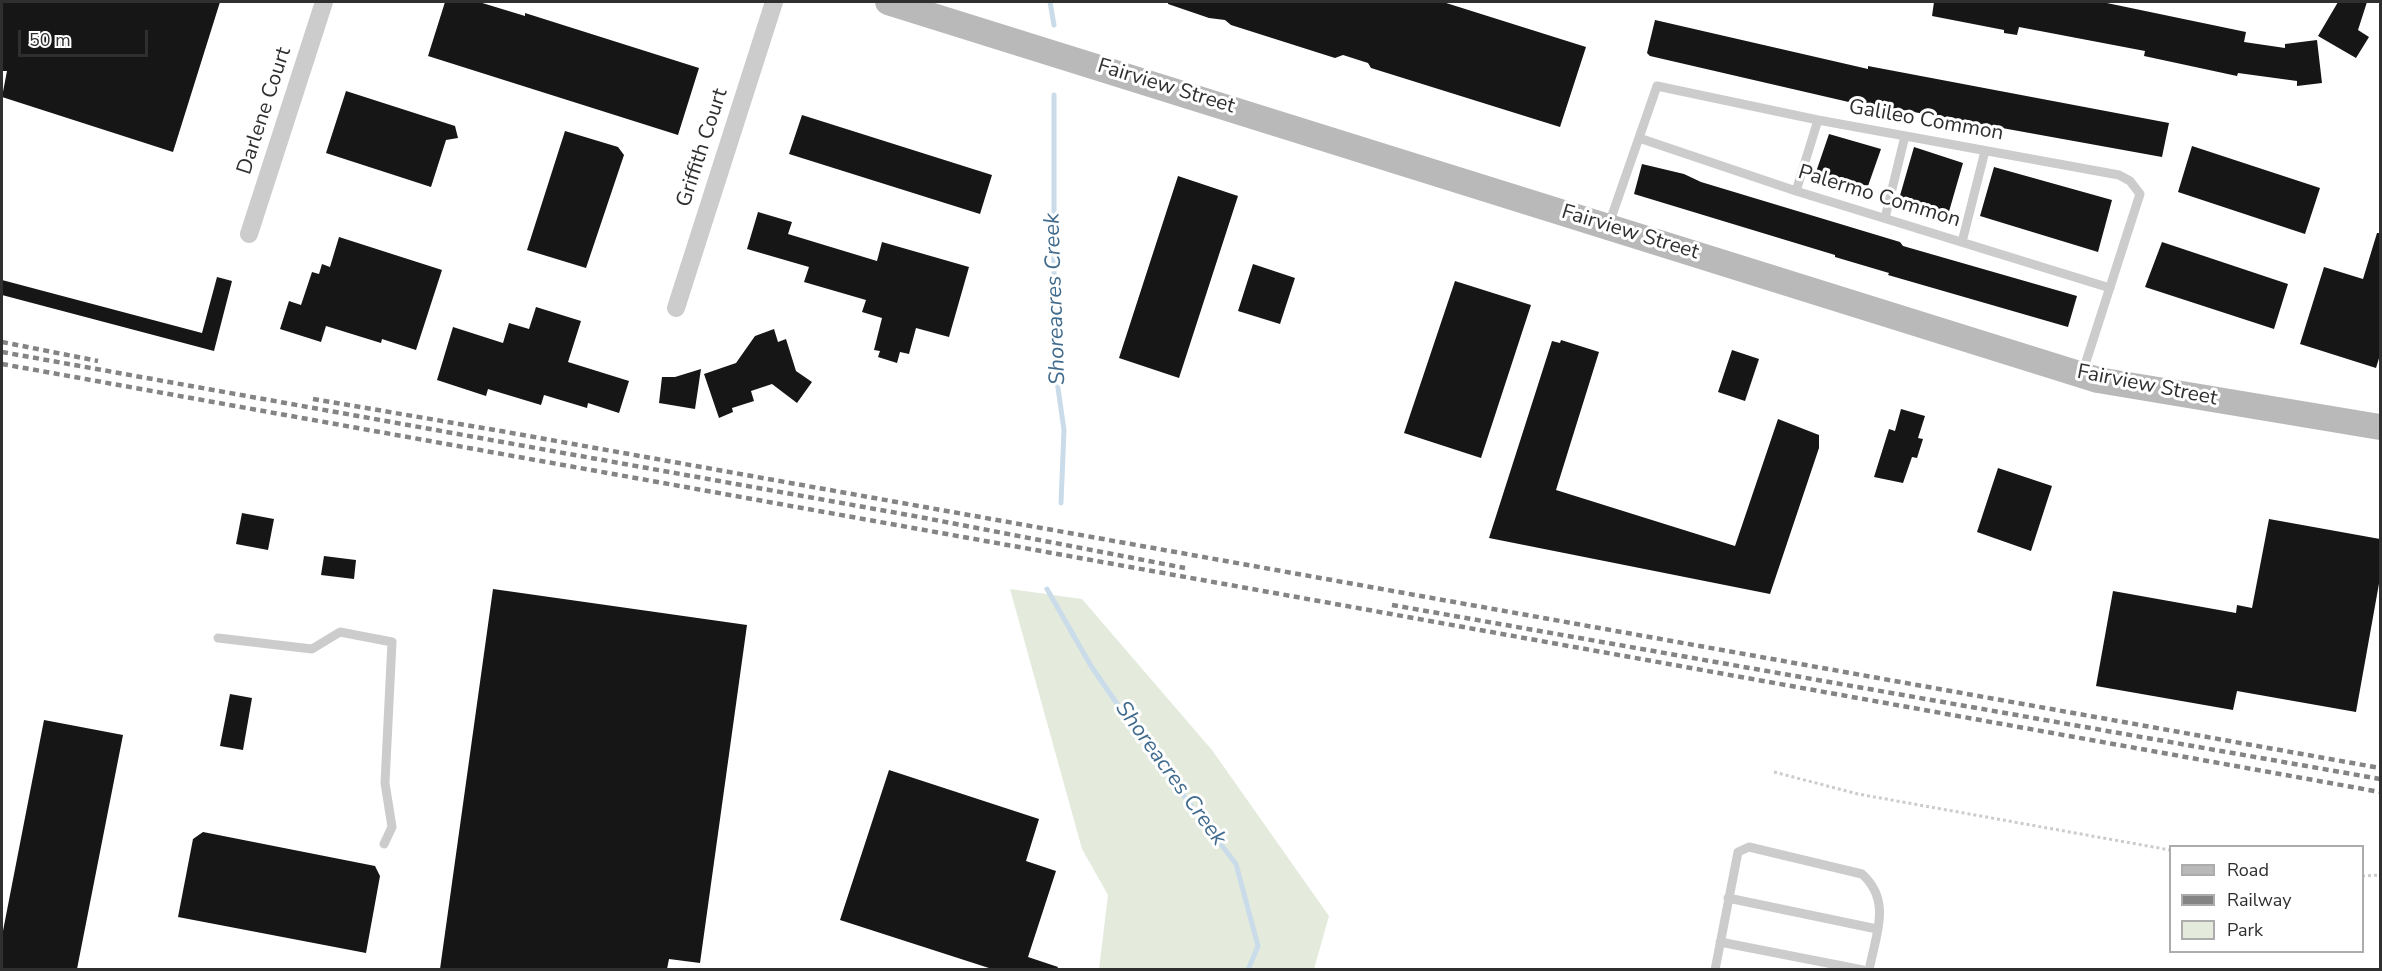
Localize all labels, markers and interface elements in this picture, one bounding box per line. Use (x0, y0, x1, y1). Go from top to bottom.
scale bar (21, 18, 152, 56)
text: 50 m (29, 28, 71, 52)
street label: Darlene Court (233, 44, 297, 178)
street label: Fairview Street (1094, 54, 1238, 120)
street label: Griffith Court (672, 86, 734, 210)
street label: Galileo Common (1847, 95, 2005, 147)
street label: Palermo Common (1795, 160, 1963, 234)
street label: Fairview Street (1558, 200, 1702, 266)
water label: Shoreacres Creek (1040, 213, 1072, 385)
street label: Fairview Street (2075, 360, 2219, 412)
water label: Shoreacres Creek (1109, 697, 1231, 851)
legend (2169, 845, 2364, 953)
text: Road (2227, 858, 2269, 882)
text: Railway (2227, 888, 2292, 912)
text: Park (2227, 918, 2263, 942)

